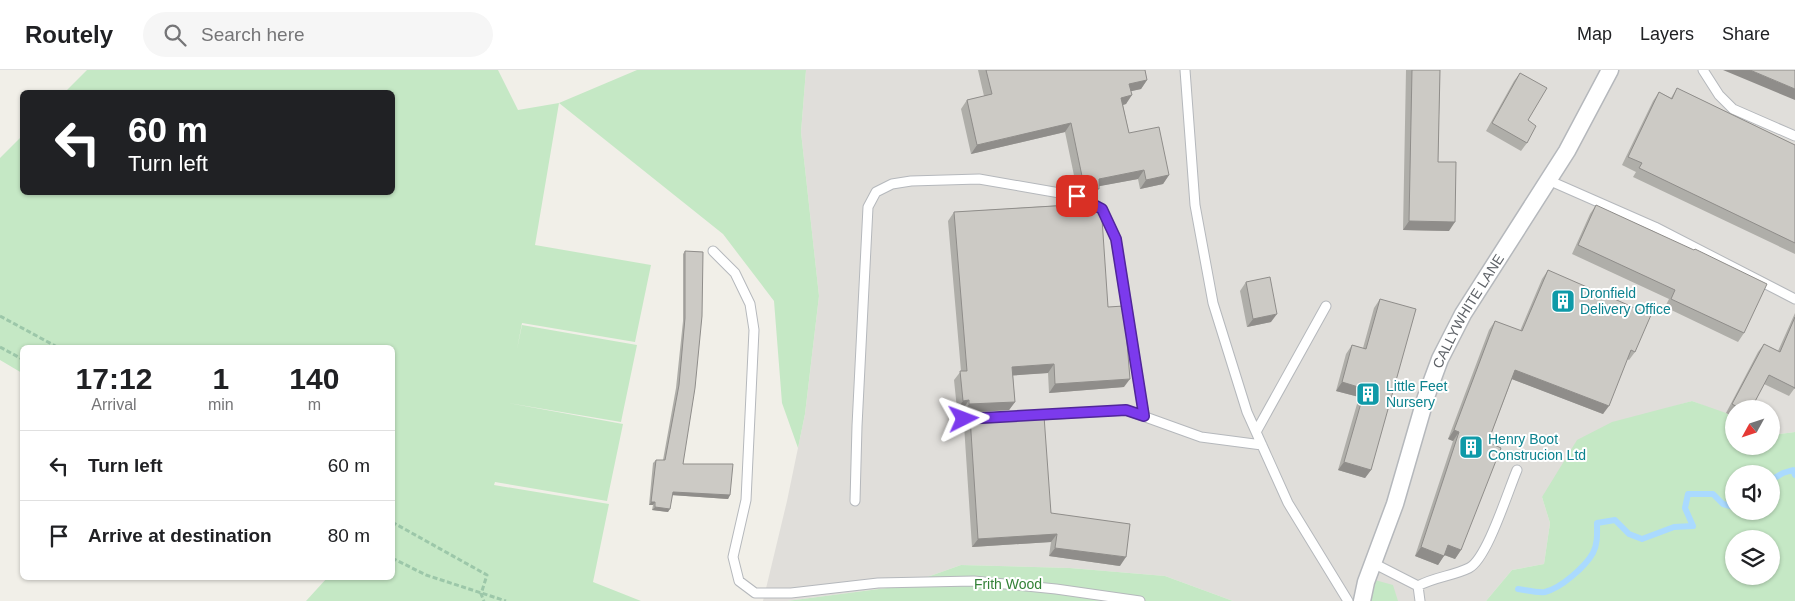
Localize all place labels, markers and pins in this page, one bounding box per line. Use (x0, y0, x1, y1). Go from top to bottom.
pin (1056, 175, 1098, 217)
place label: Dronfield Delivery Office (1580, 285, 1671, 317)
building icon: Dronfield Delivery Office (1550, 288, 1576, 314)
place label: Little Feet Nursery (1386, 378, 1448, 410)
building icon: Little Feet Nursery (1355, 381, 1381, 407)
place label: Henry Boot Construcion Ltd (1488, 431, 1586, 463)
building icon: Henry Boot Construcion Ltd (1458, 434, 1484, 460)

